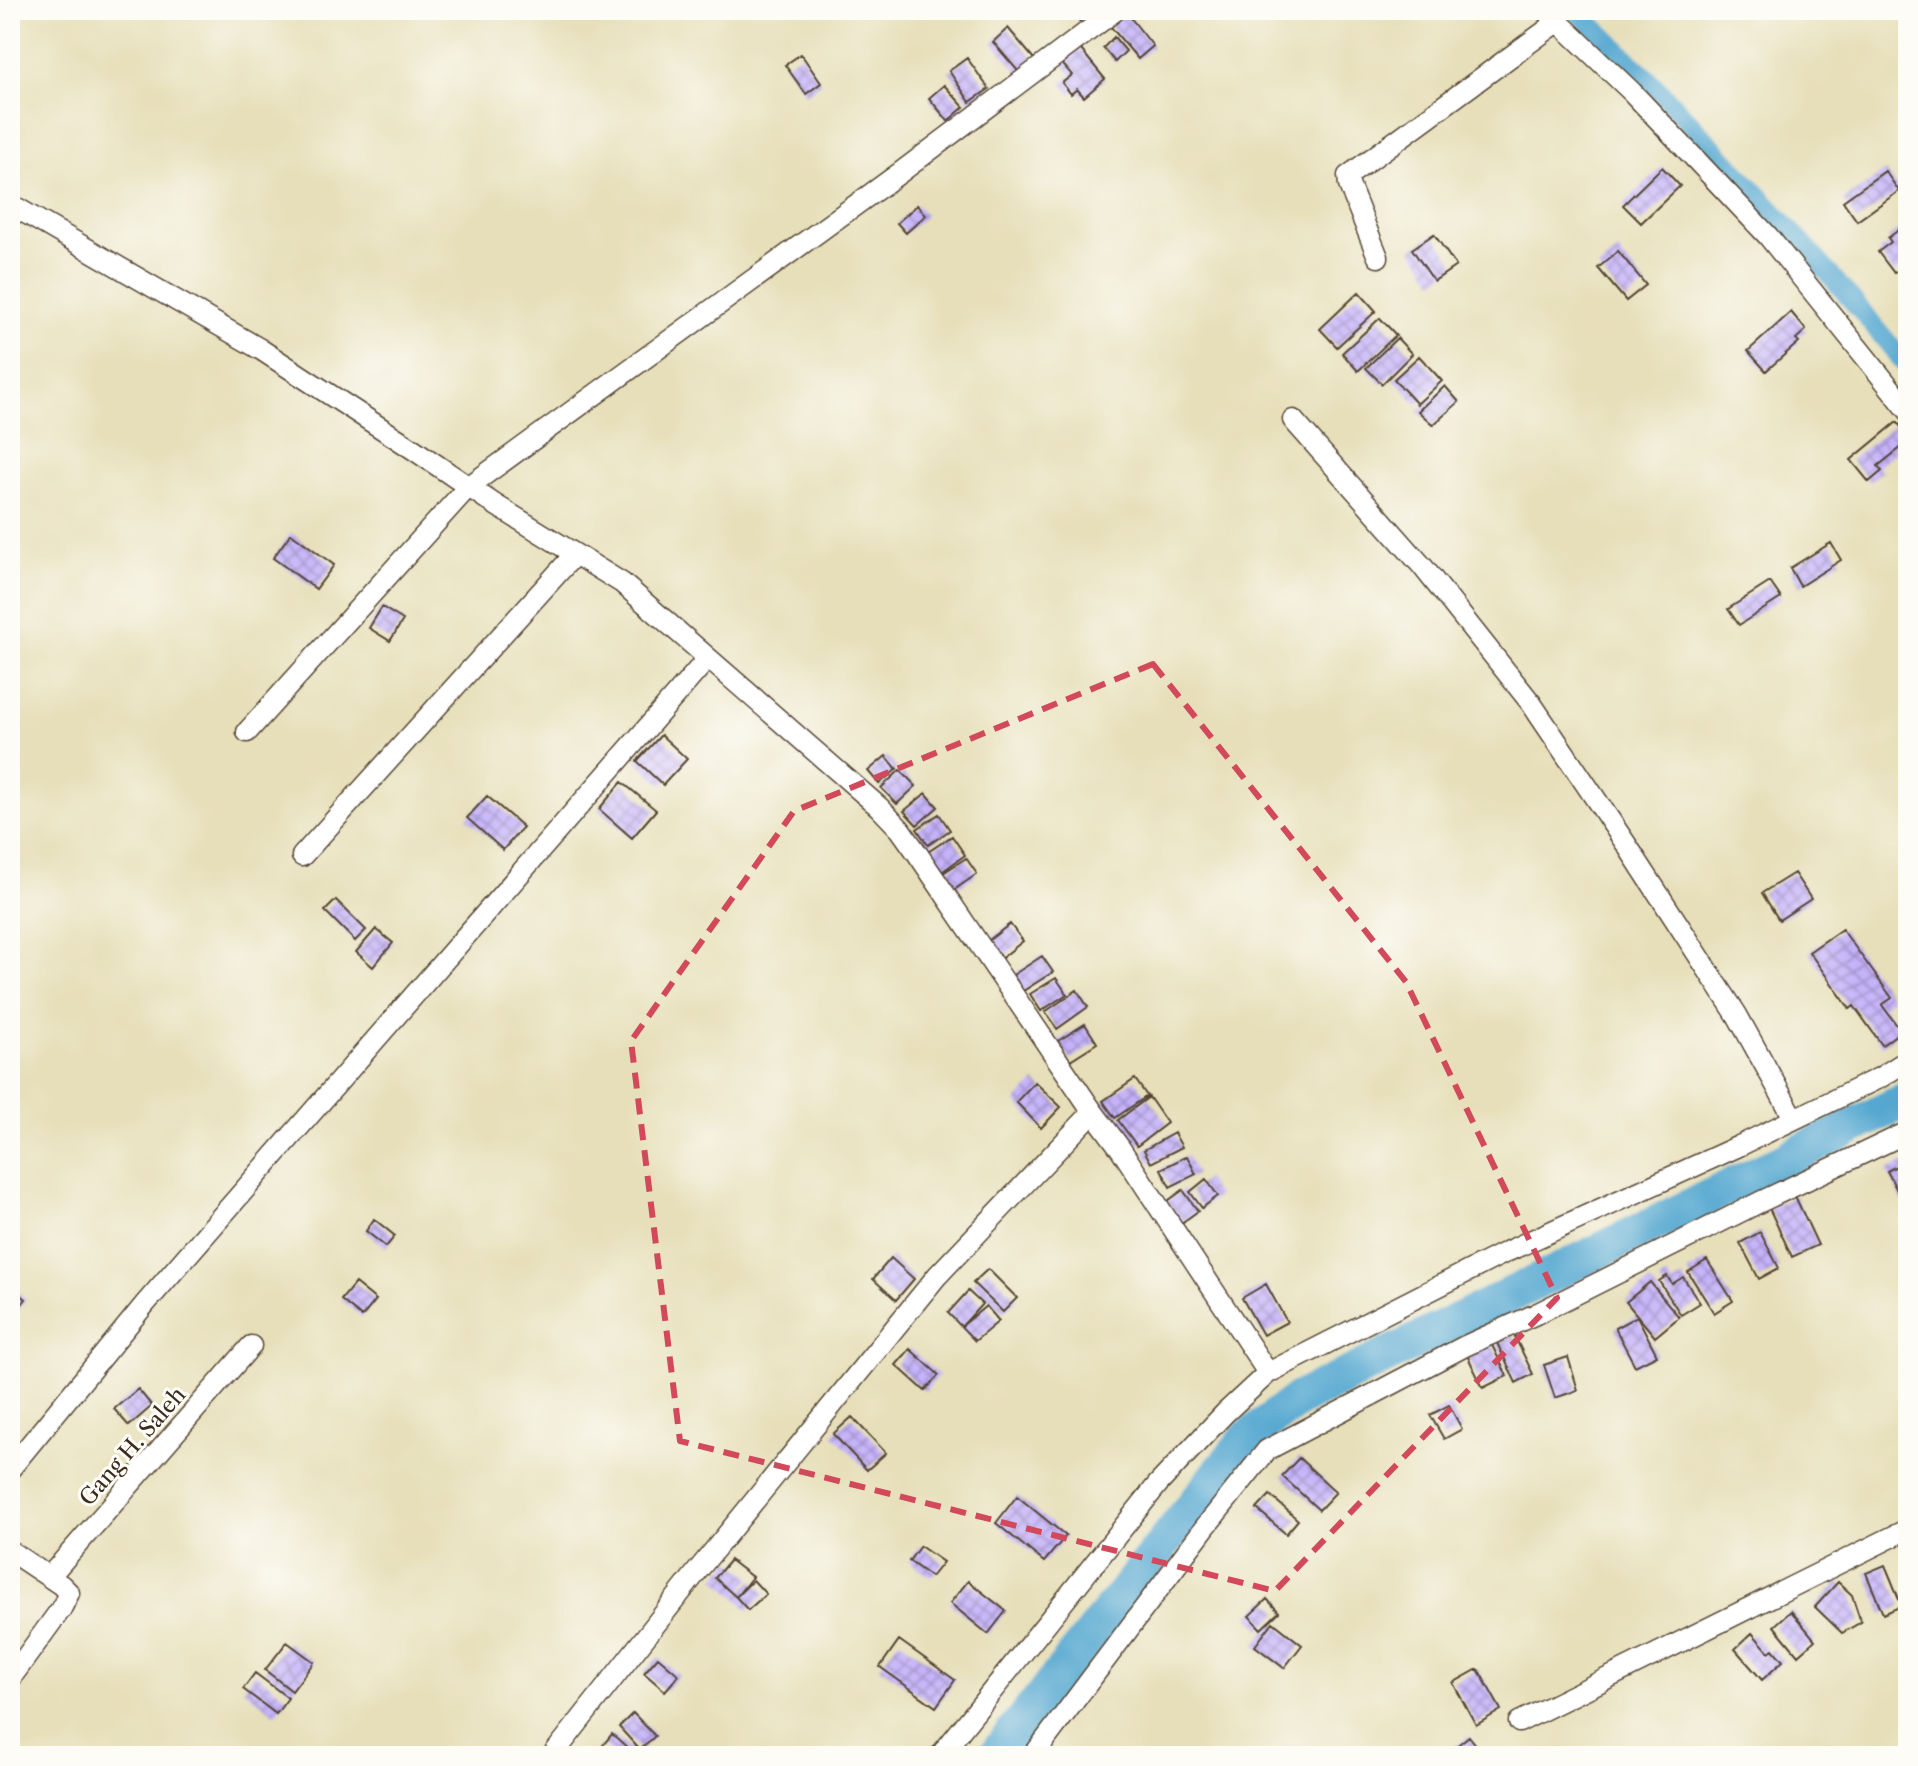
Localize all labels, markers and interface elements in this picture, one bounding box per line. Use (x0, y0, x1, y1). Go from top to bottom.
street label: Gang H. Saleh (74, 1381, 191, 1511)

